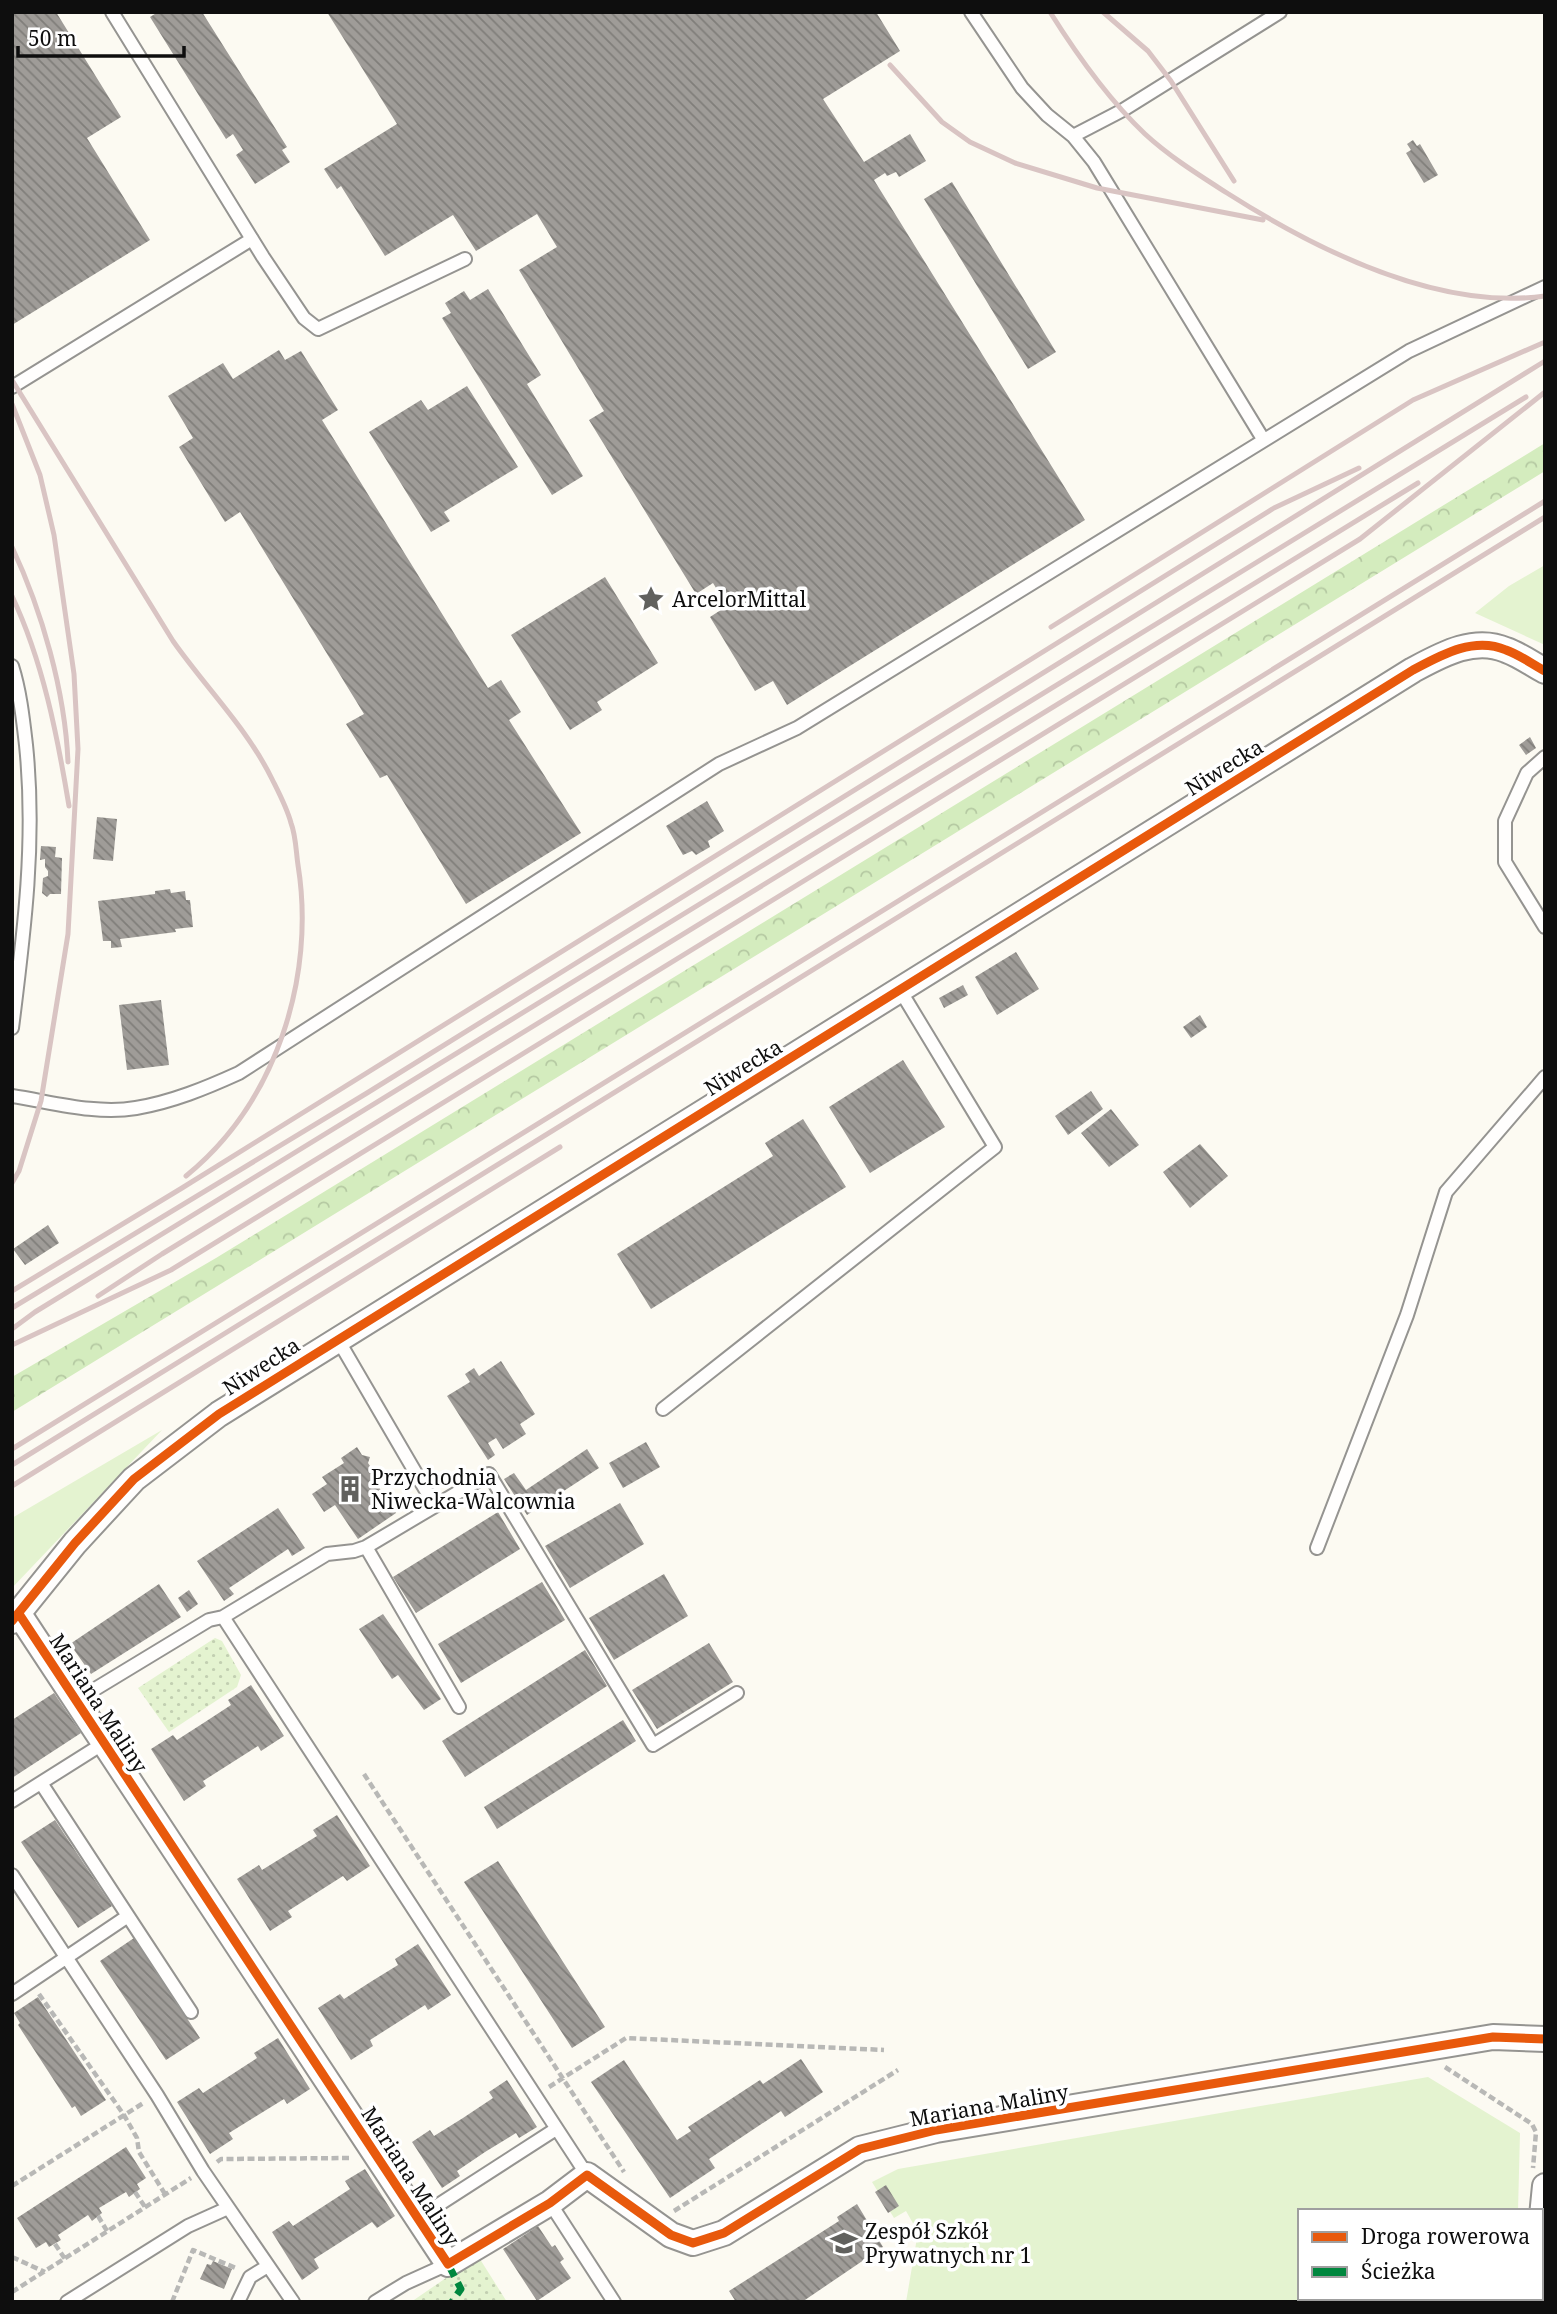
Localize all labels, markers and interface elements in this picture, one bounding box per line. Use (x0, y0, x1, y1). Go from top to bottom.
scale bar (18, 14, 184, 58)
text: 50 m (28, 24, 77, 52)
place icon: ArcelorMittal (636, 584, 666, 614)
place label: ArcelorMittal (672, 585, 807, 613)
street label: Niwecka (1180, 732, 1268, 802)
street label: Niwecka (699, 1032, 787, 1102)
street label: Niwecka (217, 1331, 305, 1401)
place label: Przychodnia Niwecka-Walcownia (371, 1463, 576, 1515)
building icon: Przychodnia Niwecka-Walcownia (335, 1474, 365, 1504)
street label: Mariana Maliny (44, 1628, 155, 1778)
street label: Mariana Maliny (908, 2077, 1071, 2133)
street label: Mariana Maliny (356, 2101, 467, 2251)
legend (1298, 2209, 1543, 2300)
place label: Zespół Szkół Prywatnych nr 1 (865, 2217, 1032, 2269)
text: Droga rowerowa (1361, 2222, 1530, 2250)
school or university icon: Zespół Szkół Prywatnych nr 1 (829, 2228, 859, 2258)
text: Ścieżka (1361, 2257, 1436, 2285)

